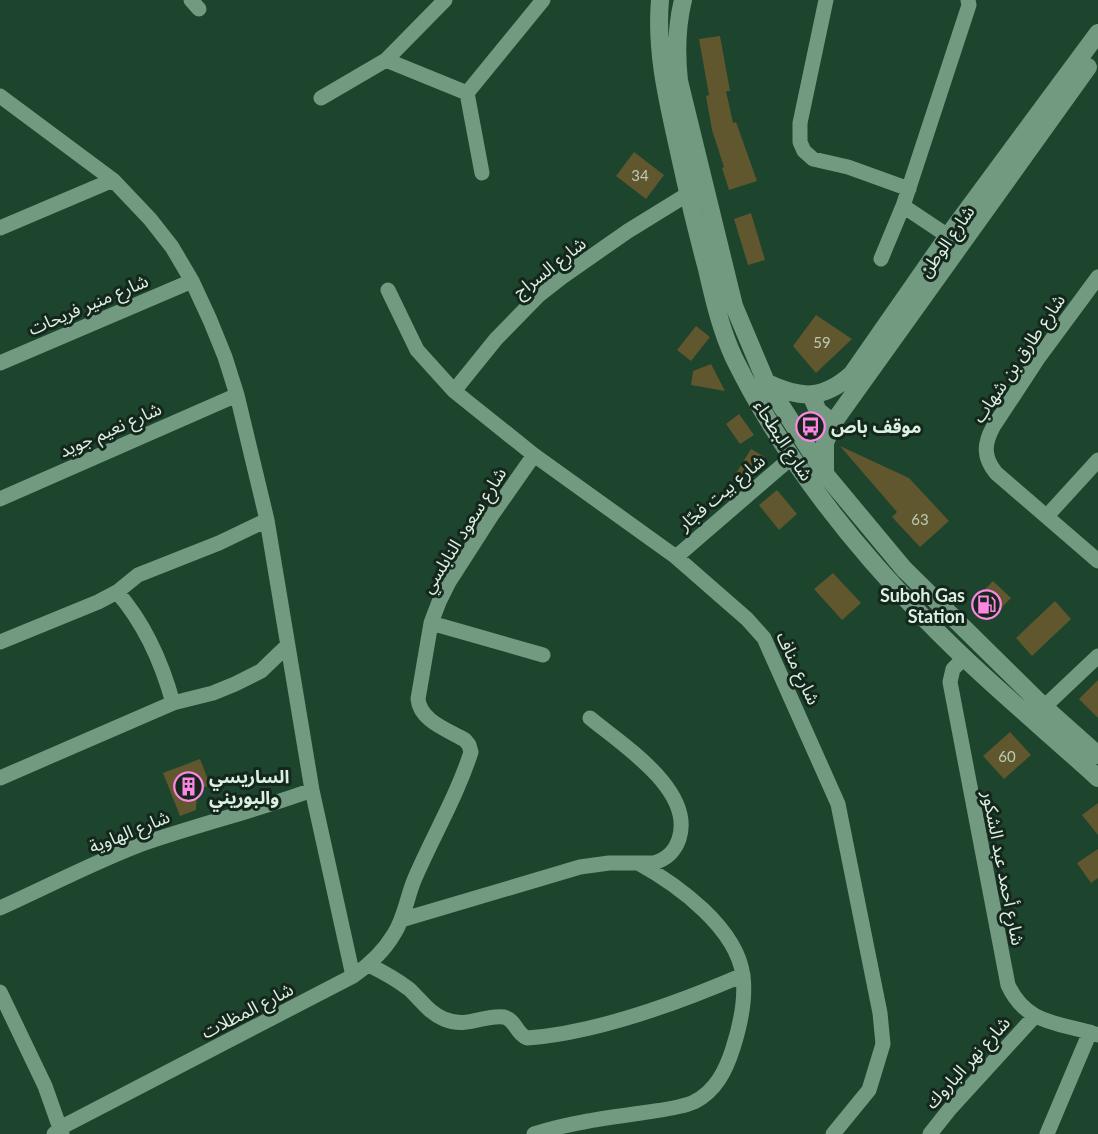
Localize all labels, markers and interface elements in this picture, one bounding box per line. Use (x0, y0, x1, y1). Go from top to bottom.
house number: 34 (631, 166, 649, 184)
street label: شارع الوطن (913, 201, 982, 283)
street label: شارع السراج (508, 232, 592, 305)
street label: شارع منير فريحات (25, 269, 153, 343)
street label: شارع طارق بن شهاب (967, 289, 1073, 429)
house number: 59 (813, 333, 831, 351)
street label: شارع البطحاء (746, 396, 818, 487)
street label: شارع نعيم جويد (56, 397, 166, 465)
bus stop icon: موقف باص (794, 410, 826, 442)
place label: موقف باص (831, 415, 921, 437)
street label: شارع بيت فجّار (672, 449, 772, 538)
street label: شارع سعود النابلسي (416, 463, 514, 599)
house number: 63 (911, 510, 929, 528)
place label: Suboh Gas Station (880, 584, 965, 627)
fuel station icon: Suboh Gas Station (970, 589, 1002, 621)
street label: شارع مناف (769, 628, 826, 710)
house number: 60 (998, 747, 1016, 765)
place label: الساريسي والبوريني (209, 765, 289, 812)
building icon: الساريسي والبوريني (172, 770, 204, 802)
street label: شارع أحمد عبد الشكور (974, 788, 1030, 948)
street label: شارع الهاوية (85, 805, 174, 861)
street label: شارع المظلات (197, 977, 299, 1046)
street label: شارع نهر الباروك (920, 1011, 1017, 1115)

